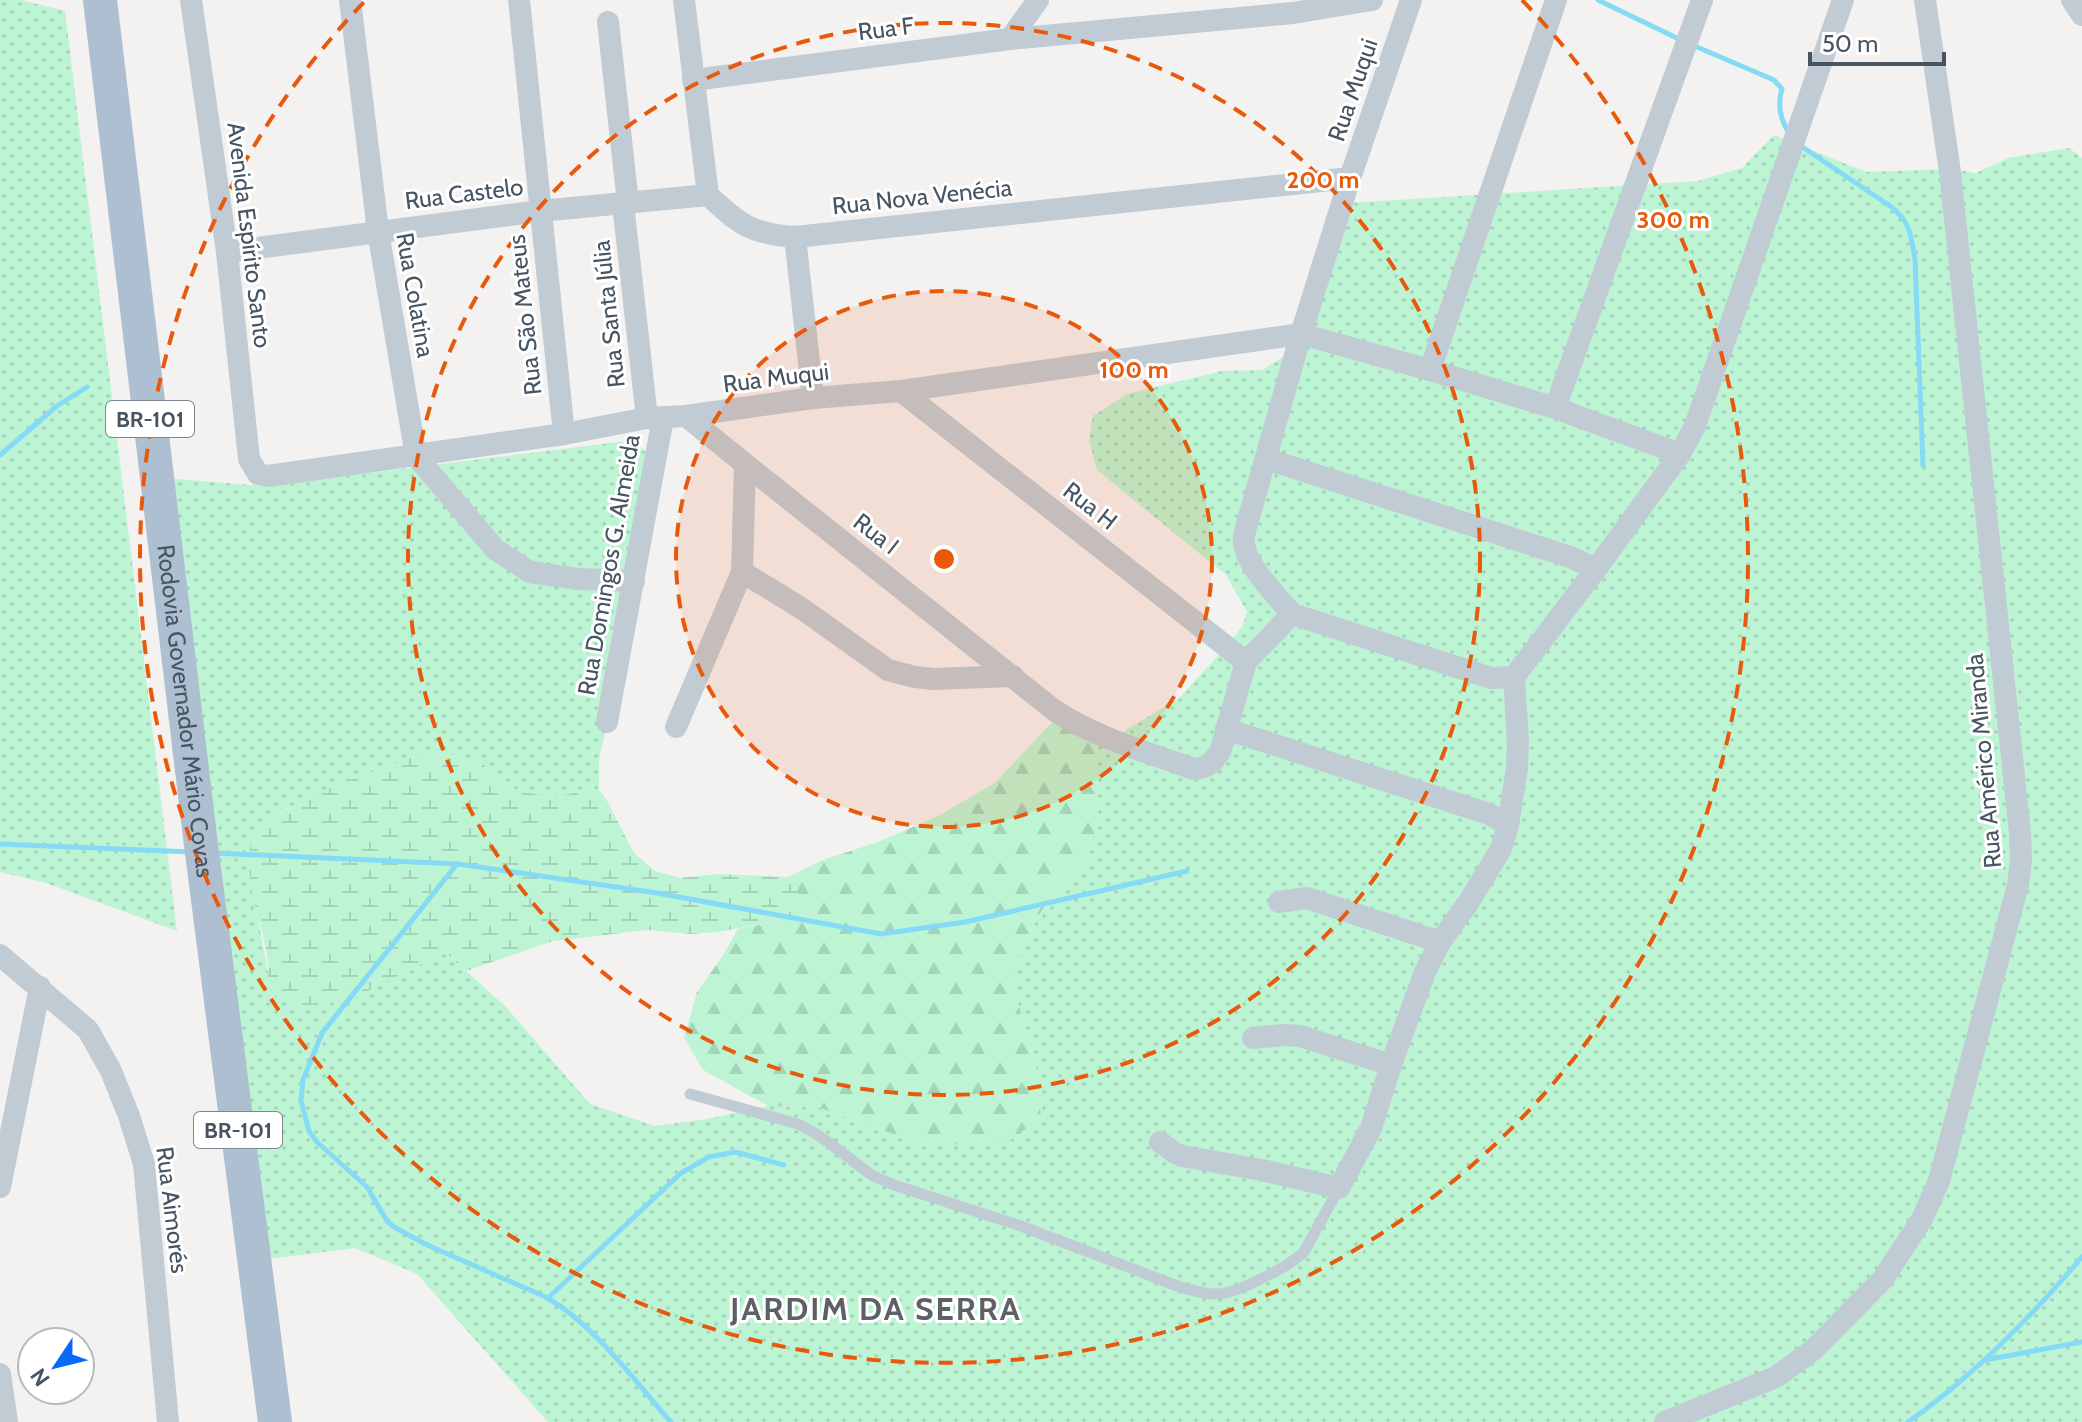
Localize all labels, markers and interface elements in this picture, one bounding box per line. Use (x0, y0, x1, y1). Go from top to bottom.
street label: Rua F (856, 11, 916, 46)
scale bar (1810, 16, 1944, 66)
text: 50 m (1822, 29, 1878, 58)
street label: Rua Muqui (1321, 35, 1384, 145)
street label: Avenida Espírito Santo (221, 120, 278, 350)
text: 200 m (1287, 165, 1359, 194)
street label: Rua Castelo (403, 172, 525, 215)
street label: Rua Nova Venécia (831, 173, 1014, 220)
text: 300 m (1636, 205, 1710, 234)
street label: Rua Colatina (390, 230, 441, 360)
street label: Rua São Mateus (502, 233, 547, 397)
street label: Rua Santa Júlia (586, 238, 631, 389)
text: 100 m (1099, 355, 1169, 384)
street label: Rua Muqui (721, 357, 831, 398)
road number: BR-101 (106, 401, 194, 437)
street label: Rua Domingos G. Almeida (571, 432, 646, 698)
street label: Rua H (1057, 476, 1123, 536)
street label: Rua I (848, 507, 905, 560)
street label: Rodovia Governador Mário Covas (151, 543, 220, 879)
centre of rings (930, 545, 958, 573)
street label: Rua Américo Miranda (1960, 652, 2007, 870)
road number: BR-101 (194, 1112, 282, 1148)
street label: Rua Aimorés (150, 1145, 195, 1275)
district label: JARDIM DA SERRA (729, 1289, 1022, 1328)
north arrow (16, 1326, 96, 1406)
text: N (25, 1363, 56, 1391)

